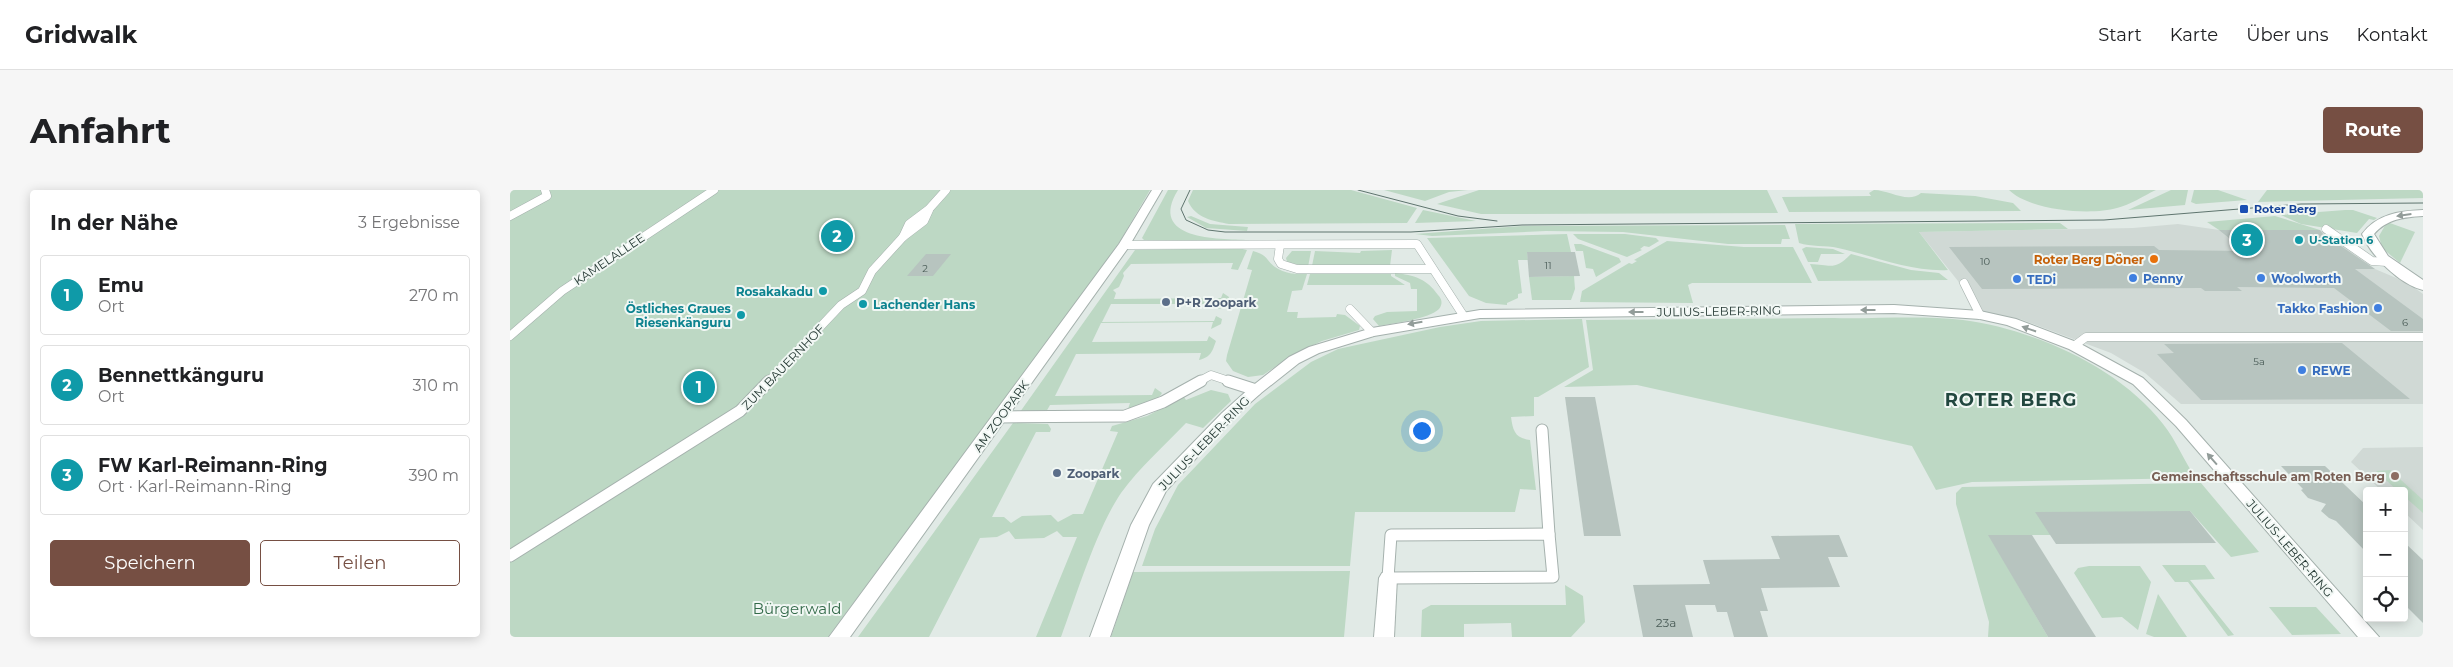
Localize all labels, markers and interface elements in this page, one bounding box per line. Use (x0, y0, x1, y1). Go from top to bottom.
text: Gridwalk (25, 20, 137, 49)
text: Start (2098, 24, 2142, 46)
text: Karte (2170, 24, 2218, 46)
text: Über uns (2246, 24, 2329, 46)
text: Kontakt (2357, 24, 2428, 46)
button: Route (2323, 107, 2423, 153)
text: Anfahrt (30, 109, 171, 152)
place label: Roter Berg (2254, 202, 2316, 216)
marker: Roter Berg (2238, 203, 2250, 215)
text: In der Nähe (50, 210, 178, 235)
one-way arrow (2395, 211, 2411, 219)
text: 3 Ergebnisse (358, 213, 460, 232)
pin: 2 (821, 217, 853, 255)
pin: 3 (2231, 221, 2263, 259)
street label: KAMELALLEE (571, 230, 647, 288)
place label: U-Station 6 (2309, 233, 2373, 247)
marker: U-Station 6 (2293, 234, 2305, 246)
place label: Roter Berg Döner (2034, 252, 2144, 267)
marker: Roter Berg Döner (2148, 253, 2160, 265)
house number: 10 (1980, 255, 1990, 268)
house number: 11 (1544, 259, 1552, 272)
house number: 2 (922, 262, 928, 275)
place label: Penny (2143, 271, 2184, 286)
place label: Woolworth (2271, 271, 2341, 286)
place label: TEDi (2027, 272, 2056, 287)
marker: Penny (2127, 272, 2139, 284)
marker: Woolworth (2255, 272, 2267, 284)
marker: TEDi (2011, 273, 2023, 285)
text: Emu (98, 274, 144, 297)
place label: Rosakakadu (736, 284, 813, 299)
marker: Rosakakadu (817, 285, 829, 297)
text: 1 (64, 286, 70, 305)
text: 270 m (409, 286, 459, 305)
place label: P+R Zoopark (1176, 295, 1257, 310)
marker: P+R Zoopark (1160, 296, 1172, 308)
text: Ort (98, 297, 125, 316)
place label: Lachender Hans (873, 297, 976, 312)
marker: Lachender Hans (857, 298, 869, 310)
place label: Östliches Graues Riesenkänguru (626, 301, 732, 330)
place label: Takko Fashion (2277, 301, 2368, 316)
street label: JULIUS-LEBER-RING (1656, 302, 1781, 320)
marker: Takko Fashion (2372, 302, 2384, 314)
one-way arrow (1860, 306, 1876, 314)
one-way arrow (1627, 308, 1643, 316)
marker: Östliches Graues Riesenkänguru (735, 309, 747, 321)
house number: 6 (2402, 316, 2408, 329)
one-way arrow (1406, 320, 1422, 328)
street label: ZUM BAUERNHOF (738, 321, 828, 413)
one-way arrow (2021, 324, 2036, 332)
house number: 5a (2253, 355, 2265, 368)
place label: REWE (2312, 363, 2351, 378)
text: Bennettkänguru (98, 364, 264, 387)
marker: REWE (2296, 364, 2308, 376)
pin: 1 (683, 368, 715, 406)
text: 2 (62, 376, 72, 395)
text: 310 m (412, 376, 459, 395)
street label: AM ZOOPARK (970, 377, 1032, 455)
text: Ort (98, 387, 125, 406)
district label: ROTER BERG (1945, 389, 2077, 411)
street label: JULIUS-LEBER-RING (1155, 393, 1253, 494)
your location (1409, 418, 1435, 444)
one-way arrow (2206, 453, 2218, 465)
text: FW Karl-Reimann-Ring (98, 454, 327, 477)
text: 3 (62, 466, 72, 485)
text: 390 m (408, 466, 459, 485)
place label: Zoopark (1067, 466, 1119, 481)
marker: Zoopark (1051, 467, 1063, 479)
place label: Gemeinschaftsschule am Roten Berg (2152, 469, 2385, 484)
marker: Gemeinschaftsschule am Roten Berg (2389, 470, 2401, 482)
text: Ort · Karl-Reimann-Ring (98, 477, 292, 496)
map controls (2363, 487, 2408, 622)
button: + (2363, 487, 2408, 532)
street label: JULIUS-LEBER-RING (2243, 495, 2337, 600)
button: − (2363, 532, 2408, 577)
button: Speichern (50, 540, 250, 586)
button: Teilen (260, 540, 460, 586)
button: locate (2363, 577, 2408, 622)
park label: Bürgerwald (753, 599, 841, 618)
house number: 23a (1656, 615, 1676, 630)

